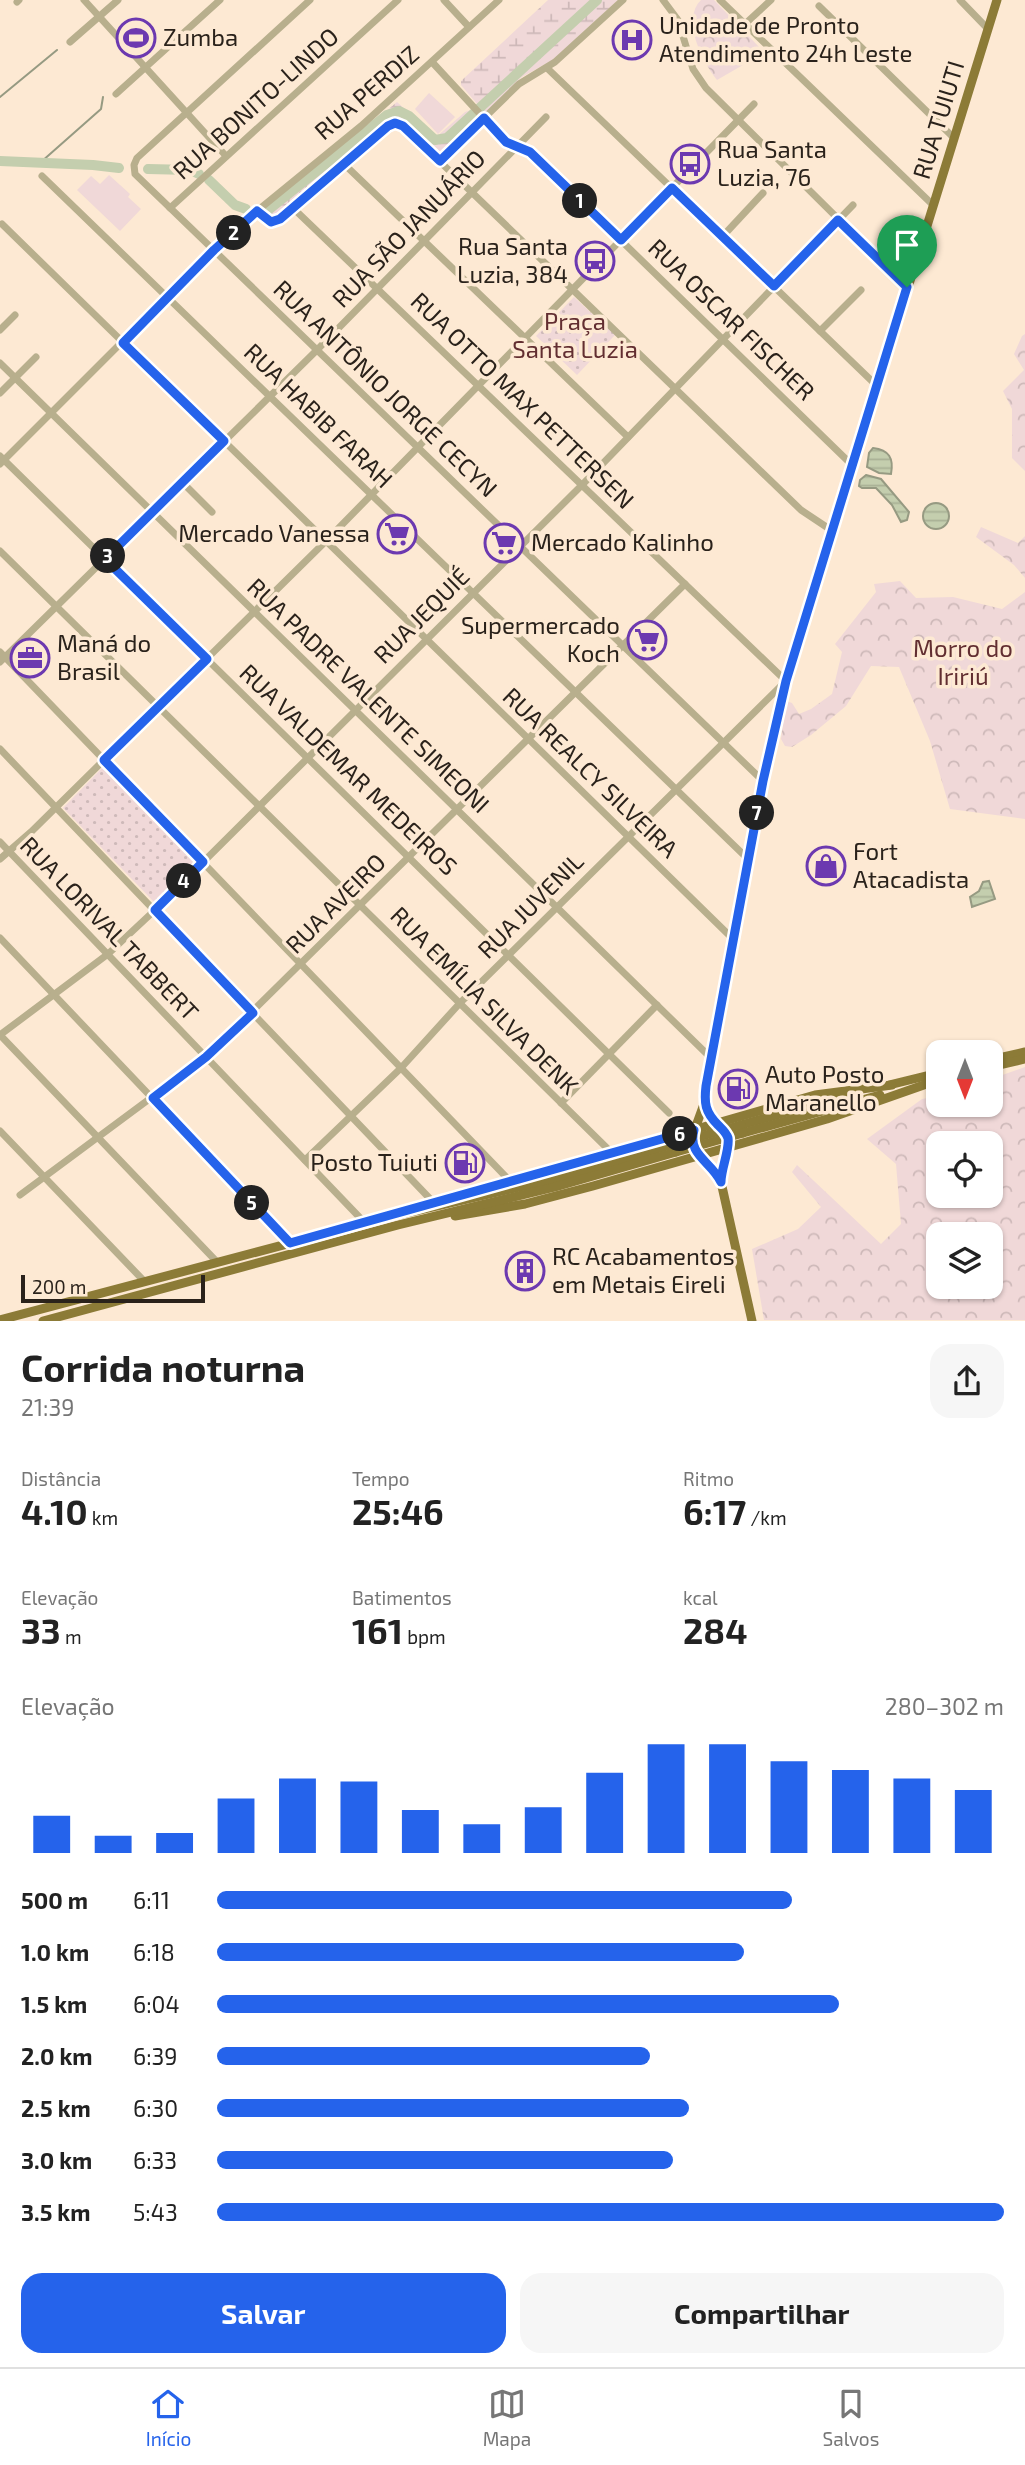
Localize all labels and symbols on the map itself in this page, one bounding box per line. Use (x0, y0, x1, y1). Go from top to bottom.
place label: Unidade de Pronto Atendimento 24h Leste (659, 10, 912, 67)
sports icon: Zumba (115, 17, 157, 59)
hospital icon: Unidade de Pronto Atendimento 24h Leste (611, 19, 653, 61)
street label: RUA BONITO-LINDO (166, 21, 344, 185)
place label: Zumba (163, 22, 238, 51)
street label: RUA PERDIZ (308, 39, 424, 145)
street label: RUA TUIUTI (906, 57, 969, 182)
place label: Rua Santa Luzia, 76 (717, 134, 827, 191)
street label: RUA SÃO JANUÁRIO (325, 143, 490, 313)
bus stop icon: Rua Santa Luzia, 76 (669, 143, 711, 185)
pin: 1 (562, 184, 598, 218)
pin (877, 215, 937, 287)
pin: 2 (216, 216, 252, 250)
place label: Rua Santa Luzia, 384 (457, 231, 568, 288)
street label: RUA OSCAR FISCHER (643, 232, 821, 406)
bus stop icon: Rua Santa Luzia, 384 (574, 240, 616, 282)
street label: RUA ANTÔNIO JORGE CECYN (268, 273, 504, 502)
street label: RUA OTTO MAX PETTERSEN (406, 286, 640, 514)
park label: Praça Santa Luzia (512, 306, 638, 363)
street label: RUA HABIB FARAH (239, 337, 399, 493)
supermarket icon: Mercado Vanessa (376, 513, 418, 555)
place label: Mercado Vanessa (178, 518, 370, 547)
supermarket icon: Mercado Kalinho (483, 522, 525, 564)
place label: Mercado Kalinho (531, 527, 714, 556)
pin: 3 (90, 538, 126, 574)
street label: RUA JEQUIÉ (367, 561, 475, 669)
street label: RUA PADRE VALENTE SIMEONI (242, 572, 496, 818)
place label: Supermercado Koch (461, 610, 620, 667)
supermarket icon: Supermercado Koch (626, 619, 668, 661)
place label: Maná do Brasil (57, 628, 151, 685)
park label: Morro do Iririú (913, 633, 1013, 690)
office icon: Maná do Brasil (9, 637, 51, 679)
street label: RUA VALDEMAR MEDEIROS (234, 657, 464, 880)
street label: RUA REALCY SILVEIRA (498, 681, 685, 863)
pin: 7 (740, 796, 774, 830)
street label: RUA LORIVAL TABBERT (15, 830, 205, 1026)
place label: Fort Atacadista (853, 836, 969, 893)
shop icon: Fort Atacadista (805, 845, 847, 887)
street label: RUA JUVENIL (471, 846, 589, 964)
street label: RUA AVEIRO (279, 847, 391, 959)
pin: 4 (166, 864, 202, 898)
street label: RUA EMÍLIA SILVA DENK (385, 900, 585, 1100)
north arrow (926, 1040, 1003, 1116)
place label: Auto Posto Maranello (765, 1059, 884, 1116)
fuel station icon: Auto Posto Maranello (717, 1068, 759, 1110)
pin: 6 (662, 1116, 698, 1152)
fuel station icon: Posto Tuiuti (444, 1142, 486, 1184)
place label: Posto Tuiuti (310, 1147, 438, 1176)
pin: 5 (234, 1186, 270, 1220)
place label: RC Acabamentos em Metais Eireli (552, 1241, 735, 1298)
building icon: RC Acabamentos em Metais Eireli (504, 1250, 546, 1292)
scale bar (21, 1272, 205, 1303)

